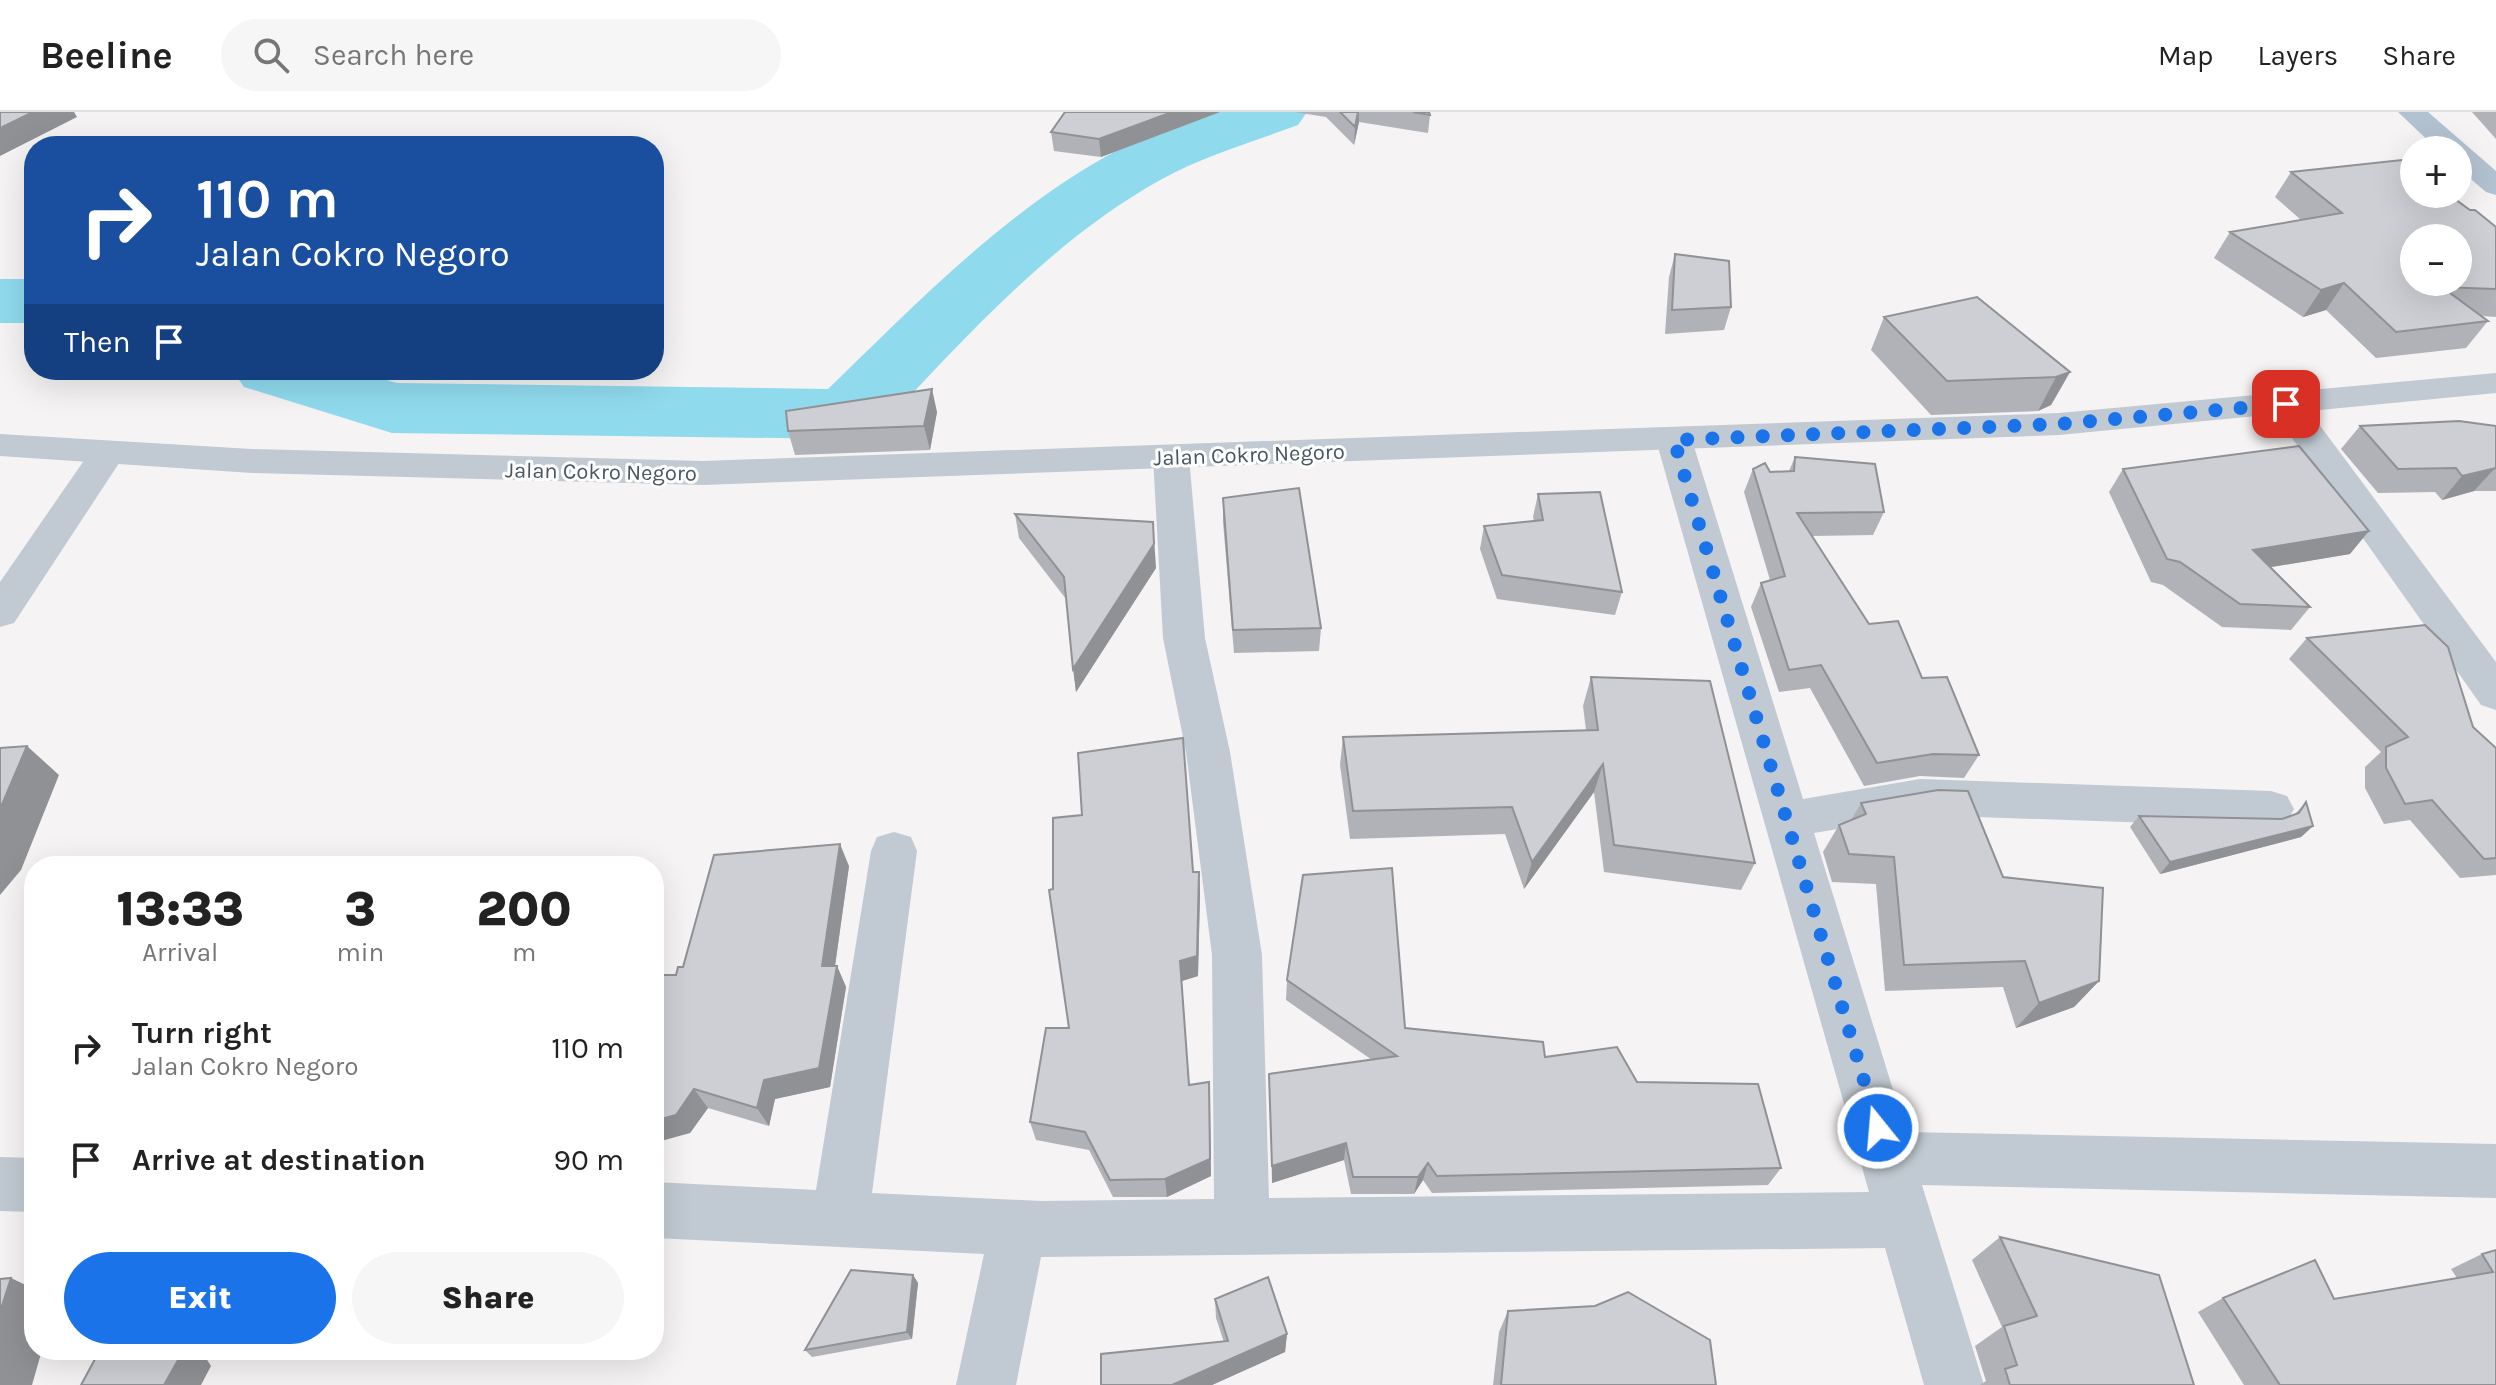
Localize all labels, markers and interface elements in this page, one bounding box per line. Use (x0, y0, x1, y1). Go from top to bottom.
search box (221, 19, 781, 91)
text: Beeline (40, 33, 173, 78)
icon: search (249, 33, 293, 77)
text: Search here (313, 37, 474, 73)
text: Map (2158, 39, 2213, 72)
text: Layers (2257, 39, 2338, 72)
text: Share (2382, 39, 2456, 72)
map controls (2400, 136, 2472, 296)
button: + (2400, 136, 2472, 208)
text: 110 m (196, 166, 339, 231)
icon: right (64, 168, 168, 272)
button: − (2400, 224, 2472, 296)
text: Jalan Cokro Negoro (196, 233, 510, 275)
icon: arrive (147, 320, 191, 364)
text: Then (64, 324, 131, 360)
pin (2252, 370, 2320, 438)
icon: arrive (2264, 382, 2308, 426)
street label: Jalan Cokro Negoro (1153, 439, 1345, 471)
street label: Jalan Cokro Negoro (505, 457, 697, 487)
text: 13:33 (116, 881, 244, 937)
text: 3 (345, 881, 376, 937)
text: 200 (477, 881, 572, 937)
text: Arrival (142, 937, 218, 968)
text: min (336, 937, 384, 968)
text: m (512, 937, 536, 968)
text: Turn right (132, 1015, 272, 1051)
icon: right (64, 1026, 108, 1070)
text: 110 m (551, 1030, 624, 1066)
text: Jalan Cokro Negoro (132, 1051, 358, 1082)
position arrow (1836, 1086, 1920, 1170)
icon: arrive (64, 1138, 108, 1182)
text: Arrive at destination (132, 1142, 426, 1178)
text: 90 m (554, 1142, 624, 1178)
button: Exit (64, 1252, 336, 1344)
button: Share (352, 1252, 624, 1344)

